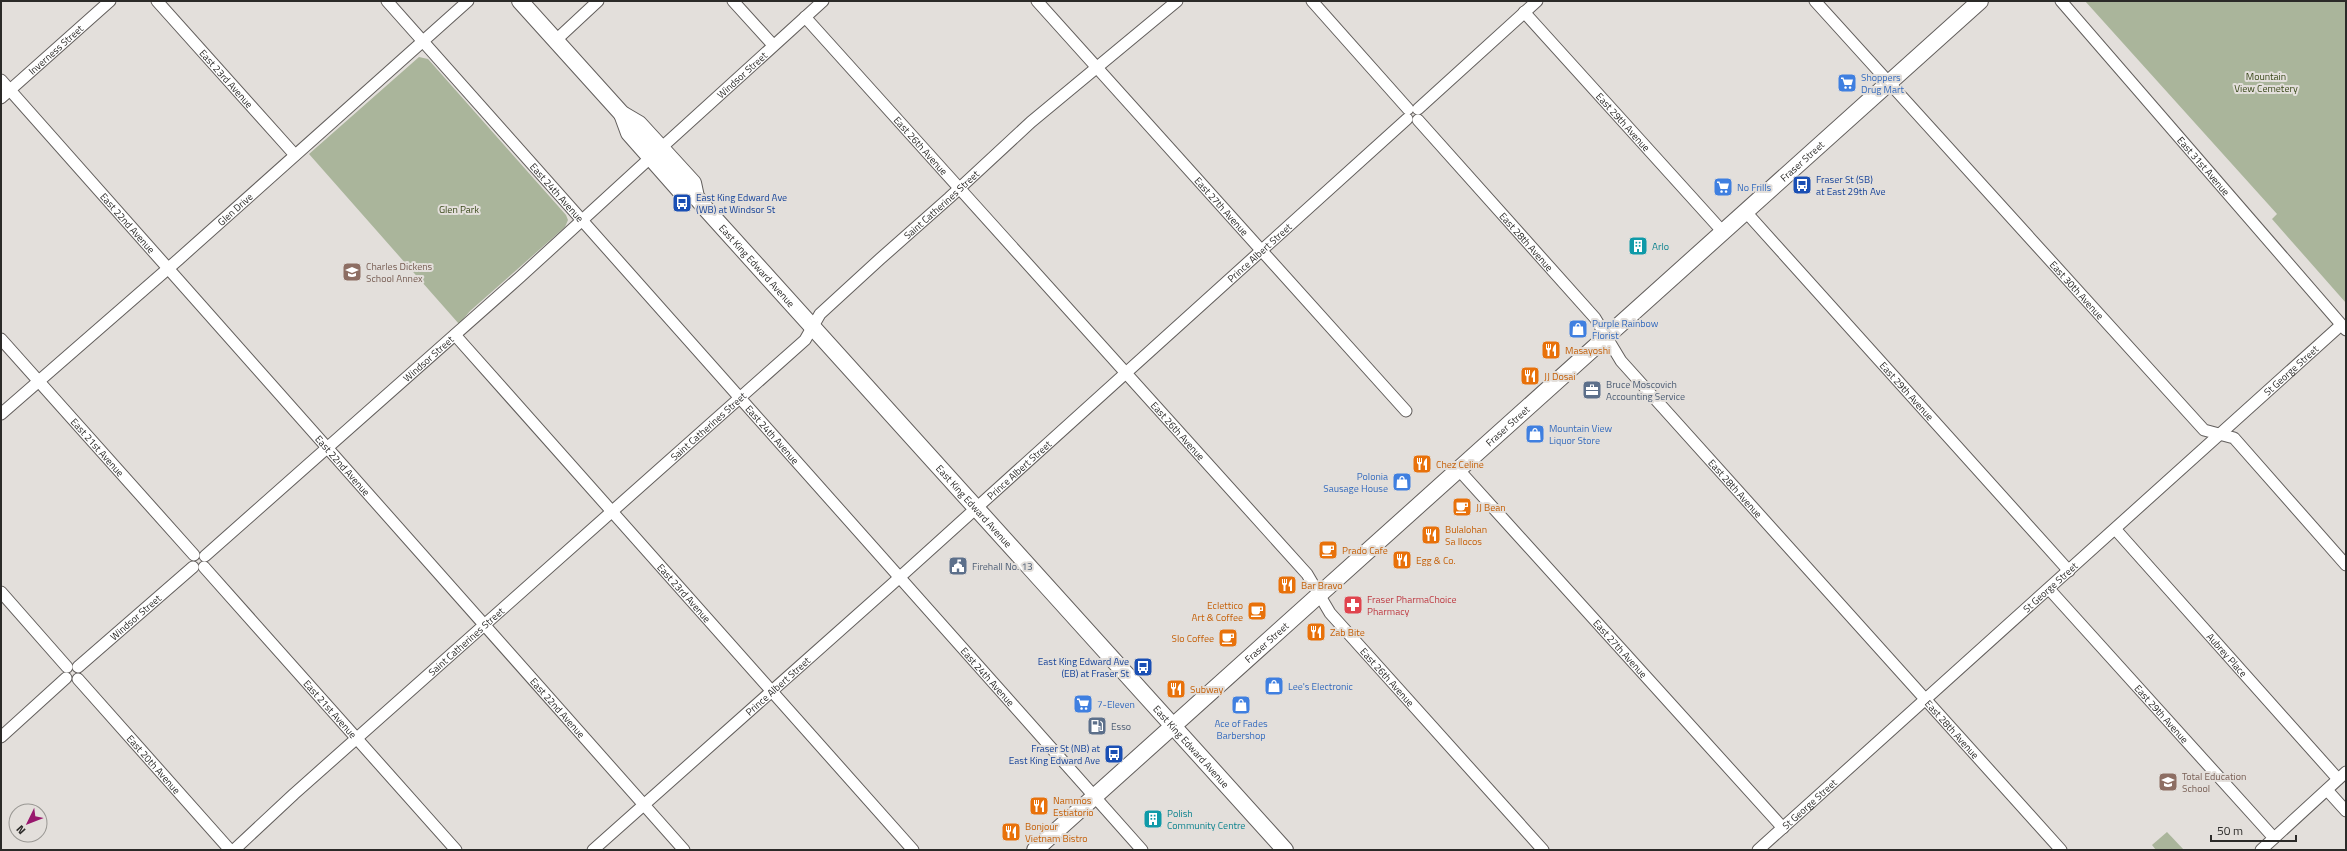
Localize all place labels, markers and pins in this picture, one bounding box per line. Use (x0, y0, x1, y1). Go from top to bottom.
place label: Shoppers Drug Mart (1861, 70, 1904, 97)
supermarket icon: Shoppers Drug Mart (1836, 72, 1858, 94)
place label: Fraser St (SB) at East 29th Ave (1816, 172, 1885, 199)
bus stop icon: Fraser St (SB) at East 29th Ave (1791, 174, 1813, 196)
supermarket icon: No Frills (1712, 176, 1734, 198)
place label: No Frills (1737, 180, 1772, 195)
place label: East King Edward Ave (WB) at Windsor St (696, 190, 787, 217)
bus stop icon: East King Edward Ave (WB) at Windsor St (671, 192, 693, 214)
building icon: Arlo (1627, 235, 1649, 257)
place label: Arlo (1652, 239, 1669, 254)
place label: Charles Dickens School Annex (366, 259, 433, 286)
school or university icon: Charles Dickens School Annex (341, 261, 363, 283)
place label: Purple Rainbow Florist (1592, 316, 1659, 343)
shop icon: Purple Rainbow Florist (1567, 318, 1589, 340)
restaurant icon: Masayoshi (1540, 339, 1562, 361)
place label: Masayoshi (1565, 343, 1610, 358)
restaurant icon: JJ Dosai (1519, 365, 1541, 387)
place label: JJ Dosai (1544, 369, 1576, 384)
place label: Bruce Moscovich Accounting Service (1606, 377, 1685, 404)
office icon: Bruce Moscovich Accounting Service (1581, 379, 1603, 401)
place label: Mountain View Liquor Store (1549, 421, 1613, 448)
shop icon: Mountain View Liquor Store (1524, 423, 1546, 445)
restaurant icon: Chez Celine (1411, 453, 1433, 475)
place label: Chez Celine (1436, 457, 1484, 472)
place label: Polonia Sausage House (1323, 469, 1388, 496)
shop icon: Polonia Sausage House (1391, 471, 1413, 493)
cafe icon: JJ Bean (1451, 496, 1473, 518)
place label: JJ Bean (1476, 500, 1506, 515)
place label: Bulalohan Sa Ilocos (1445, 522, 1487, 549)
restaurant icon: Bulalohan Sa Ilocos (1420, 524, 1442, 546)
cafe icon: Prado Cafe (1317, 539, 1339, 561)
place label: Prado Cafe (1342, 543, 1388, 558)
restaurant icon: Egg & Co. (1391, 549, 1413, 571)
place label: Egg & Co. (1416, 553, 1456, 568)
public building icon: Firehall No. 13 (947, 555, 969, 577)
place label: Firehall No. 13 (972, 559, 1033, 574)
restaurant icon: Bar Bravo (1276, 574, 1298, 596)
place label: Bar Bravo (1301, 578, 1342, 593)
place label: Fraser PharmaChoice Pharmacy (1367, 592, 1457, 619)
pharmacy icon: Fraser PharmaChoice Pharmacy (1342, 594, 1364, 616)
place label: Eclettico Art & Coffee (1192, 598, 1243, 625)
cafe icon: Eclettico Art & Coffee (1246, 600, 1268, 622)
restaurant icon: Zab Bite (1305, 621, 1327, 643)
place label: Zab Bite (1330, 625, 1365, 640)
cafe icon: Slo Coffee (1217, 627, 1239, 649)
place label: Slo Coffee (1172, 631, 1214, 646)
place label: East King Edward Ave (EB) at Fraser St (1038, 654, 1129, 681)
bus stop icon: East King Edward Ave (EB) at Fraser St (1132, 656, 1154, 678)
shop icon: Lee's Electronic (1263, 675, 1285, 697)
restaurant icon: Subway (1165, 678, 1187, 700)
place label: Lee's Electronic (1288, 679, 1353, 694)
place label: Subway (1190, 682, 1223, 697)
supermarket icon: 7-Eleven (1072, 693, 1094, 715)
shop icon: Ace of Fades Barbershop (1230, 694, 1252, 716)
place label: 7-Eleven (1097, 697, 1135, 712)
fuel station icon: Esso (1086, 715, 1108, 737)
place label: Ace of Fades Barbershop (1214, 716, 1268, 743)
place label: Esso (1111, 719, 1131, 734)
place label: Fraser St (NB) at East King Edward Ave (1009, 741, 1100, 768)
bus stop icon: Fraser St (NB) at East King Edward Ave (1103, 743, 1125, 765)
place label: Total Education School (2182, 769, 2246, 796)
school or university icon: Total Education School (2157, 771, 2179, 793)
place label: Nammos Estiatorio (1053, 793, 1094, 820)
restaurant icon: Nammos Estiatorio (1028, 795, 1050, 817)
place label: Polish Community Centre (1167, 806, 1245, 833)
building icon: Polish Community Centre (1142, 808, 1164, 830)
place label: Bonjour Vietnam Bistro (1025, 819, 1088, 846)
restaurant icon: Bonjour Vietnam Bistro (1000, 821, 1022, 843)

